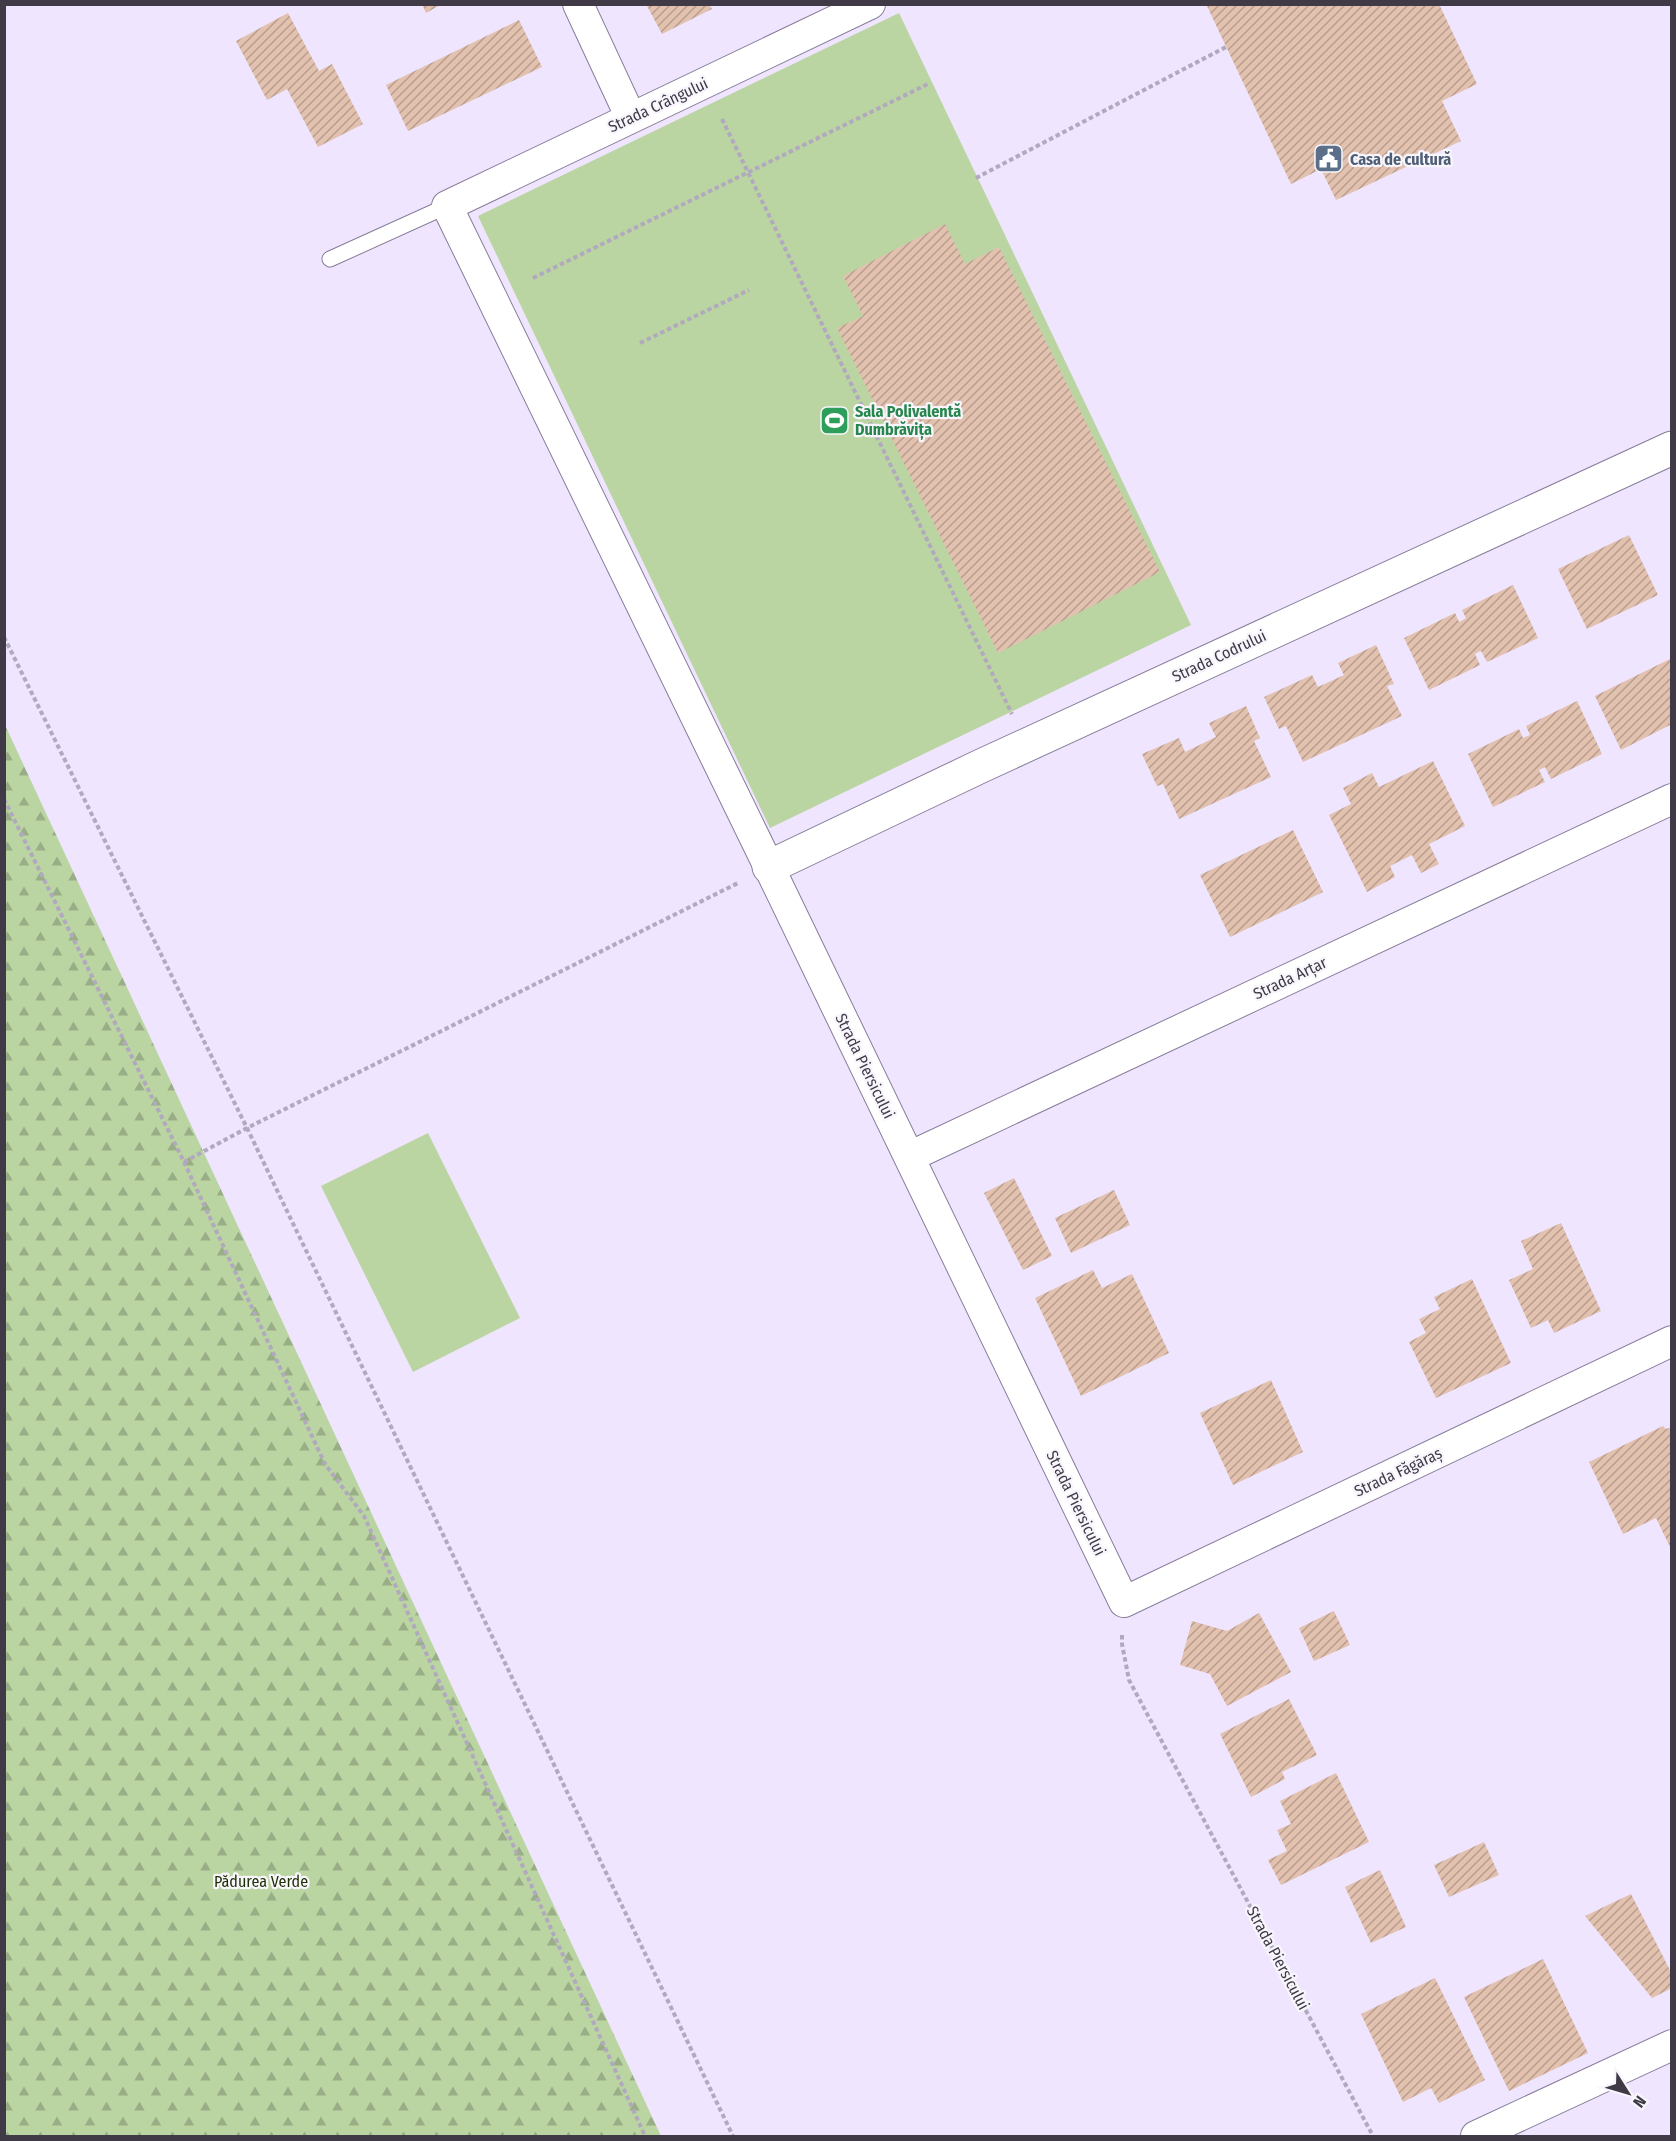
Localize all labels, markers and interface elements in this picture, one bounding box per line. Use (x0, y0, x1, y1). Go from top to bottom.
street label: Strada Crângului (605, 74, 711, 136)
public building icon: Casa de cultură (1313, 143, 1345, 175)
place label: Casa de cultură (1350, 150, 1451, 169)
place label: Sala Polivalentă Dumbrăvița (855, 402, 961, 440)
sports icon: Sala Polivalentă Dumbrăvița (818, 404, 850, 436)
street label: Strada Codrului (1169, 626, 1269, 686)
street label: Strada Arțar (1250, 953, 1331, 1004)
street label: Strada Piersicului (831, 1010, 899, 1122)
street label: Strada Făgăraș (1351, 1443, 1445, 1502)
street label: Strada Piersicului (1042, 1447, 1110, 1559)
park label: Pădurea Verde (214, 1872, 308, 1891)
street label: Strada Piersicului (1243, 1903, 1313, 2013)
north arrow (1598, 2063, 1658, 2123)
text: N (1629, 2092, 1650, 2111)

